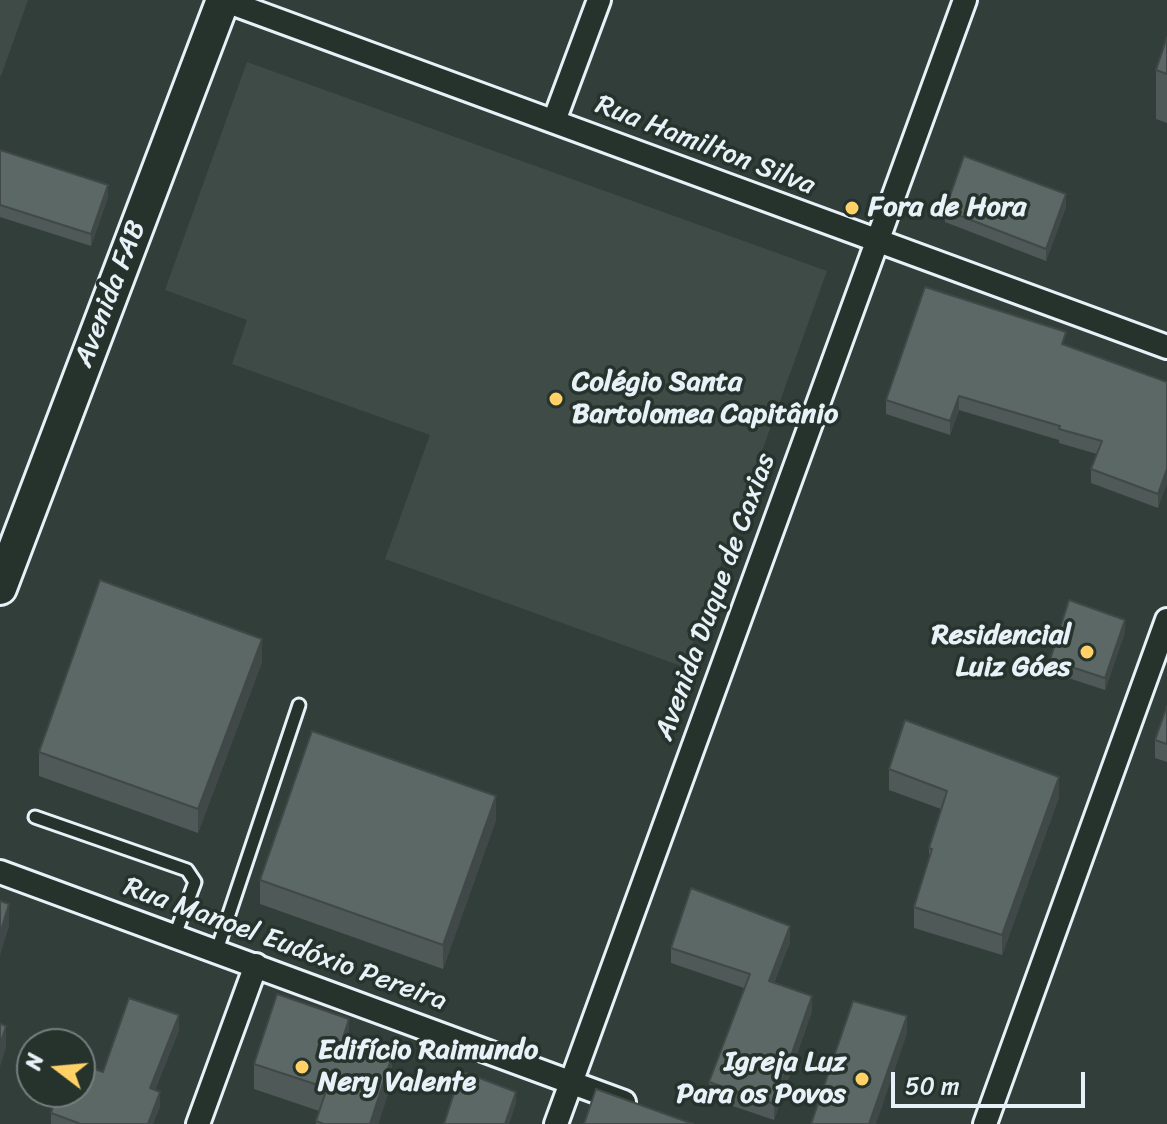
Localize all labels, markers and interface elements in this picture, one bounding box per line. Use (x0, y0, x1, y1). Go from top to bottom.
street label: Rua Hamilton Silva (591, 89, 819, 203)
place label: Fora de Hora (868, 191, 1026, 225)
marker: Fora de Hora (843, 199, 861, 217)
street label: Avenida FAB (68, 216, 154, 372)
place label: Colégio Santa Bartolomea Capitânio (572, 366, 838, 432)
marker: Colégio Santa Bartolomea Capitânio (547, 390, 565, 408)
street label: Avenida Duque de Caxias (648, 449, 784, 745)
place label: Residencial Luiz Góes (932, 619, 1071, 685)
marker: Residencial Luiz Góes (1078, 643, 1096, 661)
street label: Rua Manoel Eudóxio Pereira (119, 871, 451, 1019)
north arrow (16, 1028, 96, 1108)
place label: Edifício Raimundo Nery Valente (318, 1034, 538, 1100)
place label: Igreja Luz Para os Povos (676, 1046, 846, 1112)
text: N (14, 1049, 55, 1075)
scale bar (895, 1056, 1089, 1106)
marker: Edifício Raimundo Nery Valente (293, 1058, 311, 1076)
text: 50 m (905, 1065, 960, 1107)
marker: Igreja Luz Para os Povos (853, 1070, 871, 1088)

